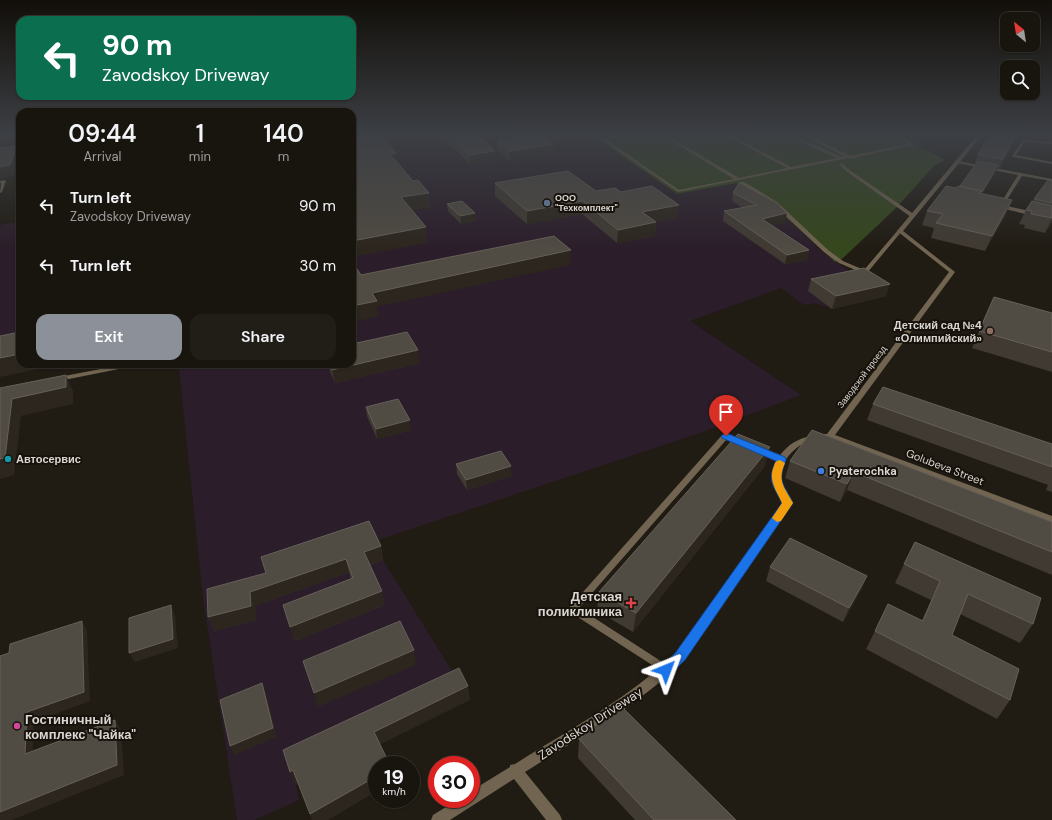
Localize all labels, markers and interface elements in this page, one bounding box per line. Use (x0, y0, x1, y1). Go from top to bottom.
north arrow (1000, 12, 1040, 52)
map controls (1000, 12, 1040, 100)
text: 90 m (102, 27, 172, 64)
icon: left (36, 32, 88, 84)
button: search (1000, 60, 1040, 100)
text: Zavodskoy Driveway (102, 63, 270, 87)
text: 09:44 (68, 118, 137, 149)
text: 1 (196, 118, 204, 149)
text: 140 (263, 118, 304, 149)
text: Arrival (83, 148, 121, 165)
text: min (189, 148, 211, 165)
text: m (278, 148, 289, 165)
text: Turn left (70, 188, 131, 208)
place label: ООО "Техкомплект" (555, 192, 618, 214)
icon: left (36, 195, 58, 217)
text: 90 m (299, 196, 336, 216)
marker: ООО "Техкомплект" (542, 198, 552, 208)
text: Zavodskoy Driveway (70, 208, 191, 225)
icon: left (36, 255, 58, 277)
text: Turn left (70, 256, 131, 276)
text: 30 m (300, 256, 336, 276)
button: Exit (36, 314, 182, 360)
button: Share (190, 314, 336, 360)
place label: Детский сад №4 «Олимпийский» (894, 318, 982, 345)
marker: Детский сад №4 «Олимпийский» (985, 326, 995, 336)
street label: Заводской проезд (835, 343, 890, 411)
pin (709, 395, 743, 436)
icon: arrive (715, 401, 737, 423)
street label: Golubeva Street (904, 446, 986, 488)
place label: Автосервис (16, 452, 81, 466)
marker: Автосервис (3, 454, 13, 464)
place label: Pyaterochka (829, 464, 897, 478)
marker: Pyaterochka (816, 466, 826, 476)
place label: Детская поликлиника (538, 588, 623, 620)
marker: Детская поликлиника (625, 597, 637, 609)
position arrow (645, 649, 687, 691)
street label: Zavodskoy Driveway (535, 683, 646, 764)
place label: Гостиничный комплекс "Чайка" (25, 711, 136, 743)
marker: Гостиничный комплекс "Чайка" (12, 721, 22, 731)
speed limit sign: 30 (428, 756, 480, 808)
text: 19 (384, 764, 404, 790)
text: km/h (382, 785, 406, 798)

